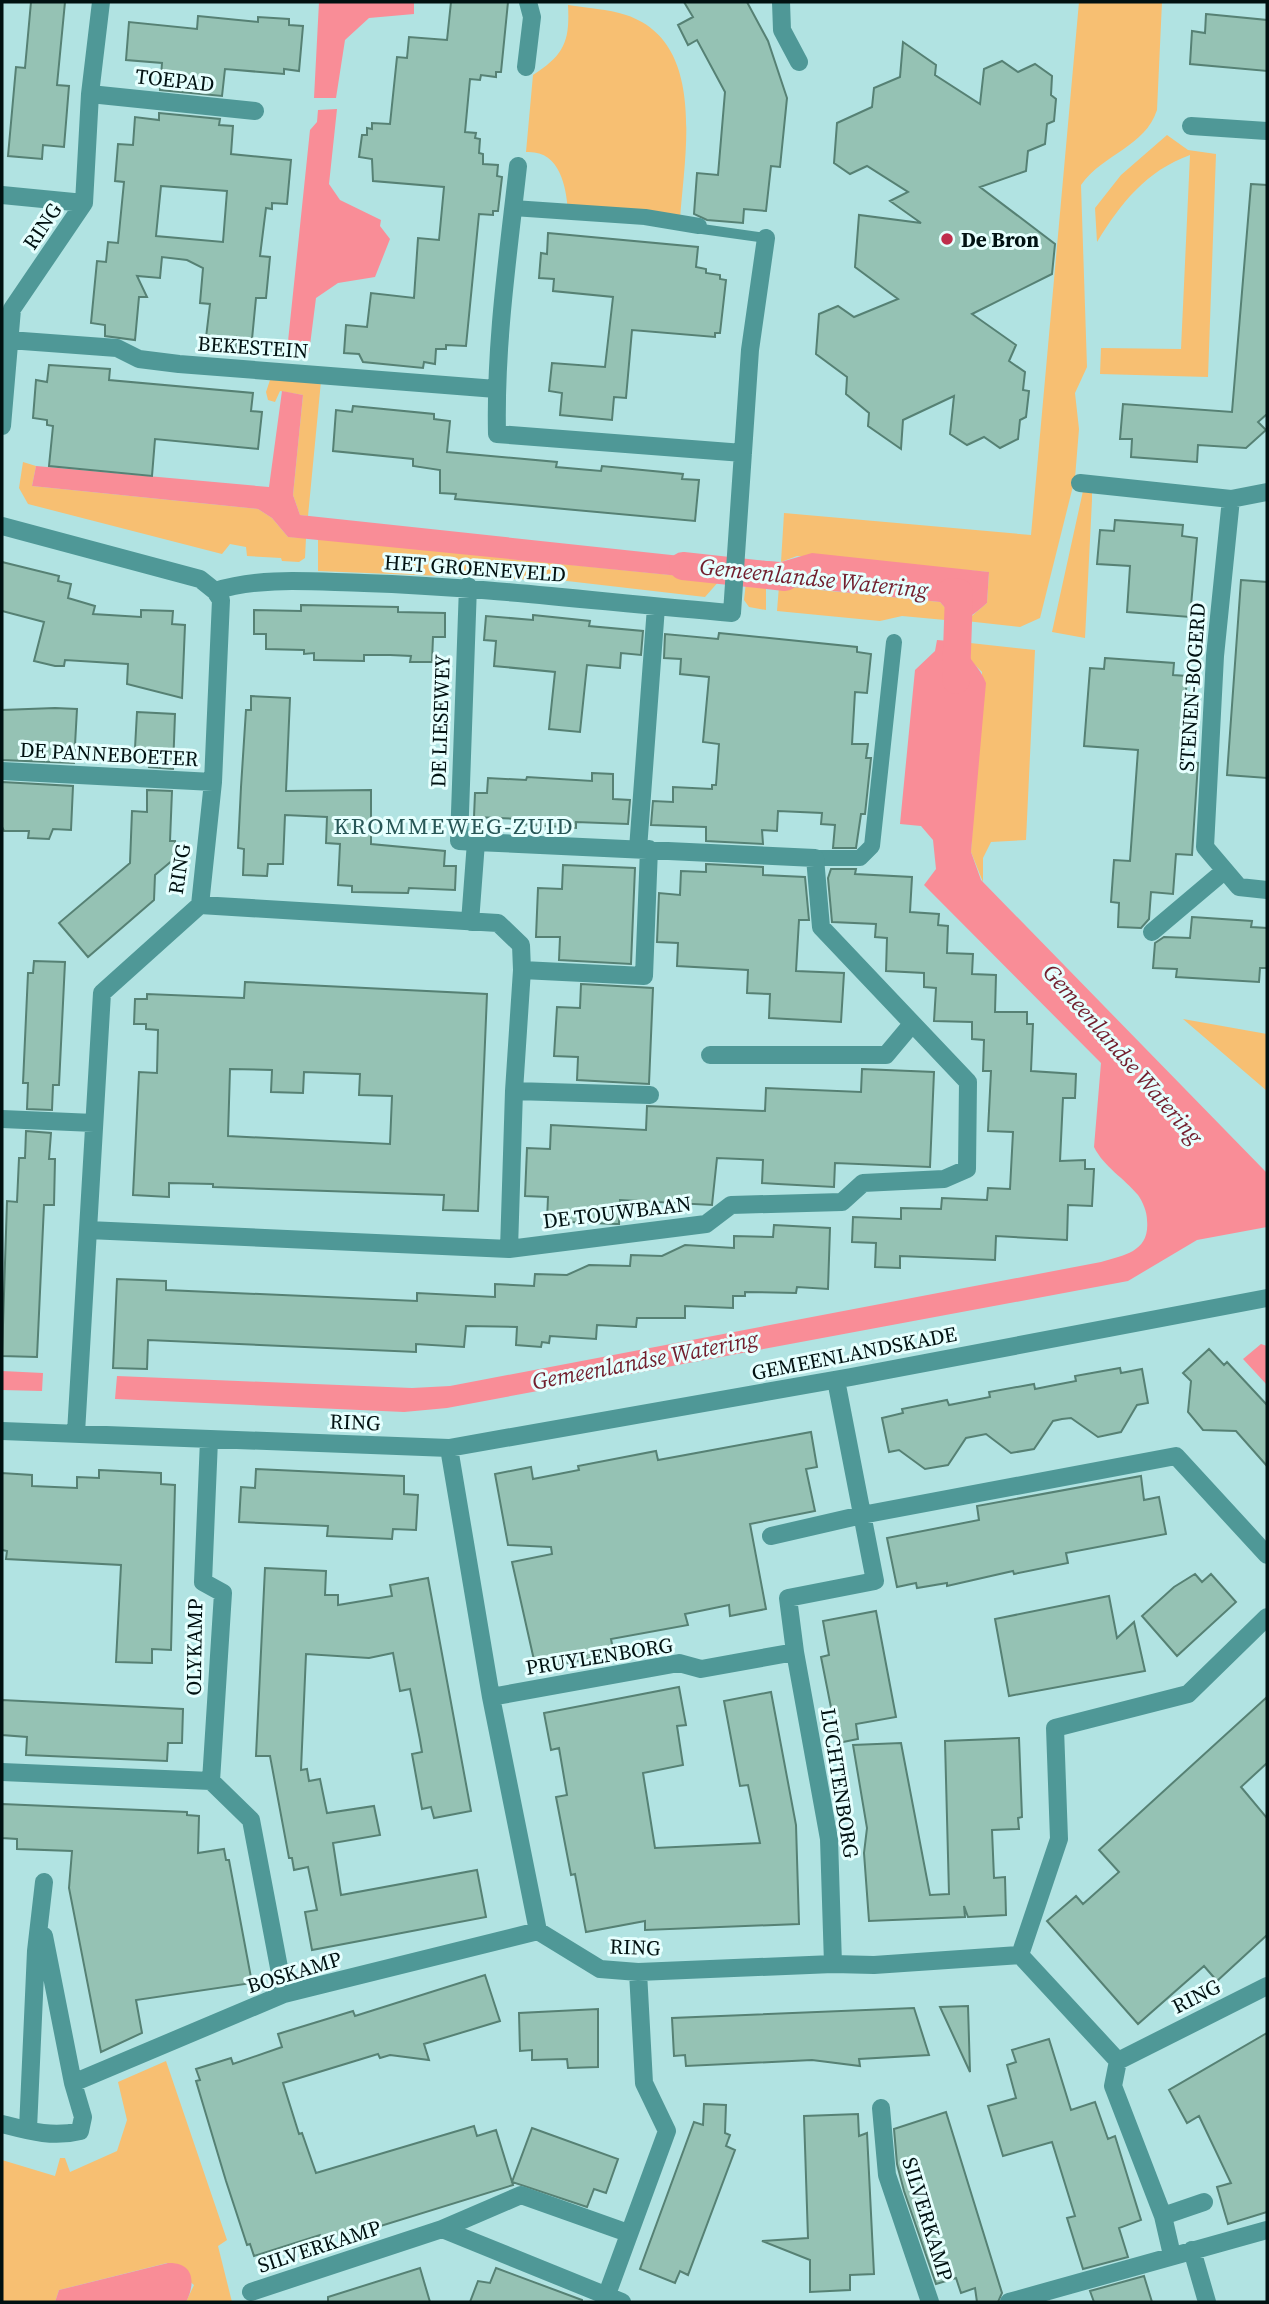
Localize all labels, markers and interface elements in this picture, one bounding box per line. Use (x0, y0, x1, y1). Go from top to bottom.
street label: TOEPAD (134, 61, 216, 99)
street label: RING (16, 197, 68, 255)
place label: De Bron (961, 225, 1039, 254)
marker: De Bron (939, 231, 955, 247)
street label: BEKESTEIN (197, 329, 309, 365)
street label: HET GROENEVELD (383, 547, 567, 589)
water label: Gemeenlandse Watering (698, 550, 931, 606)
street label: STENEN-BOGERD (1172, 602, 1212, 772)
street label: DE LIESEWEY (423, 653, 457, 788)
street label: DE PANNEBOETER (19, 735, 199, 773)
district label: KROMMEWEG-ZUID (333, 810, 575, 842)
street label: RING (161, 842, 197, 896)
water label: Gemeenlandse Watering (1036, 957, 1211, 1152)
street label: DE TOUWBAAN (541, 1188, 693, 1236)
street label: GEMEENLANDSKADE (749, 1319, 959, 1387)
water label: Gemeenlandse Watering (529, 1322, 761, 1398)
street label: RING (329, 1407, 381, 1437)
street label: OLYKAMP (179, 1598, 209, 1696)
street label: PRUYLENBORG (523, 1630, 675, 1682)
street label: LUCHTENBORG (814, 1706, 866, 1860)
street label: RING (609, 1932, 661, 1962)
street label: BOSKAMP (243, 1944, 345, 2000)
street label: RING (1167, 1972, 1225, 2020)
street label: SILVERKAMP (895, 2154, 961, 2284)
street label: SILVERKAMP (254, 2212, 384, 2280)

